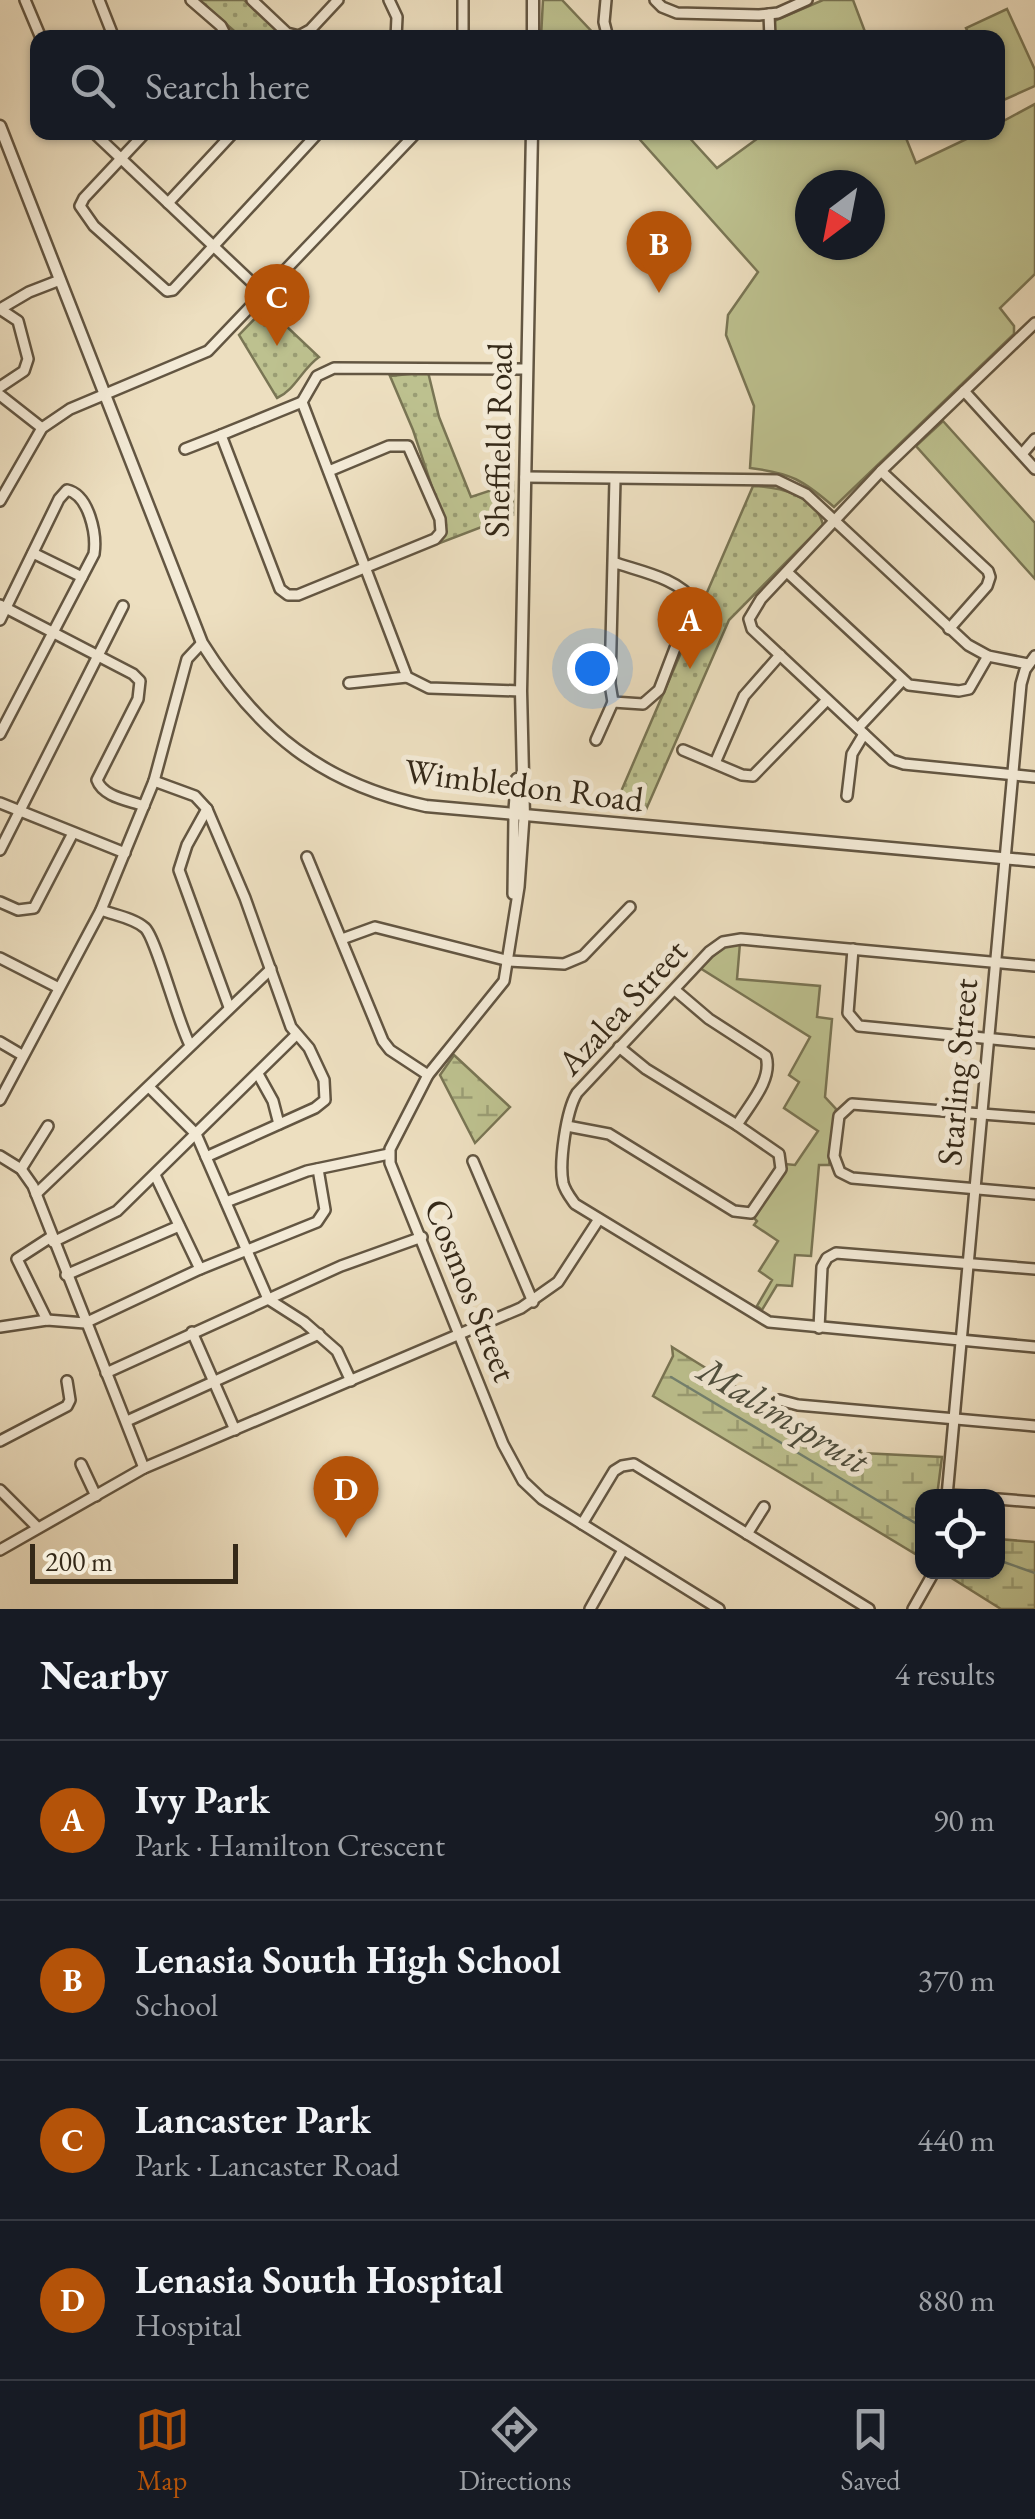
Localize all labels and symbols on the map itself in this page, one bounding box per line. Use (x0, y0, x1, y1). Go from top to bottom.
north arrow (795, 170, 885, 260)
pin: B (626, 210, 692, 293)
pin: C (244, 264, 310, 346)
street label: Sheffield Road (473, 342, 522, 538)
pin: A (658, 586, 722, 669)
your location (567, 643, 618, 694)
street label: Wimbledon Road (402, 748, 646, 822)
street label: Azalea Street (546, 929, 696, 1085)
street label: Starling Street (926, 977, 987, 1167)
street label: Cosmos Street (414, 1192, 529, 1388)
water label: Malimspruit (688, 1344, 880, 1486)
pin: D (314, 1456, 378, 1538)
scale bar (30, 1539, 238, 1584)

